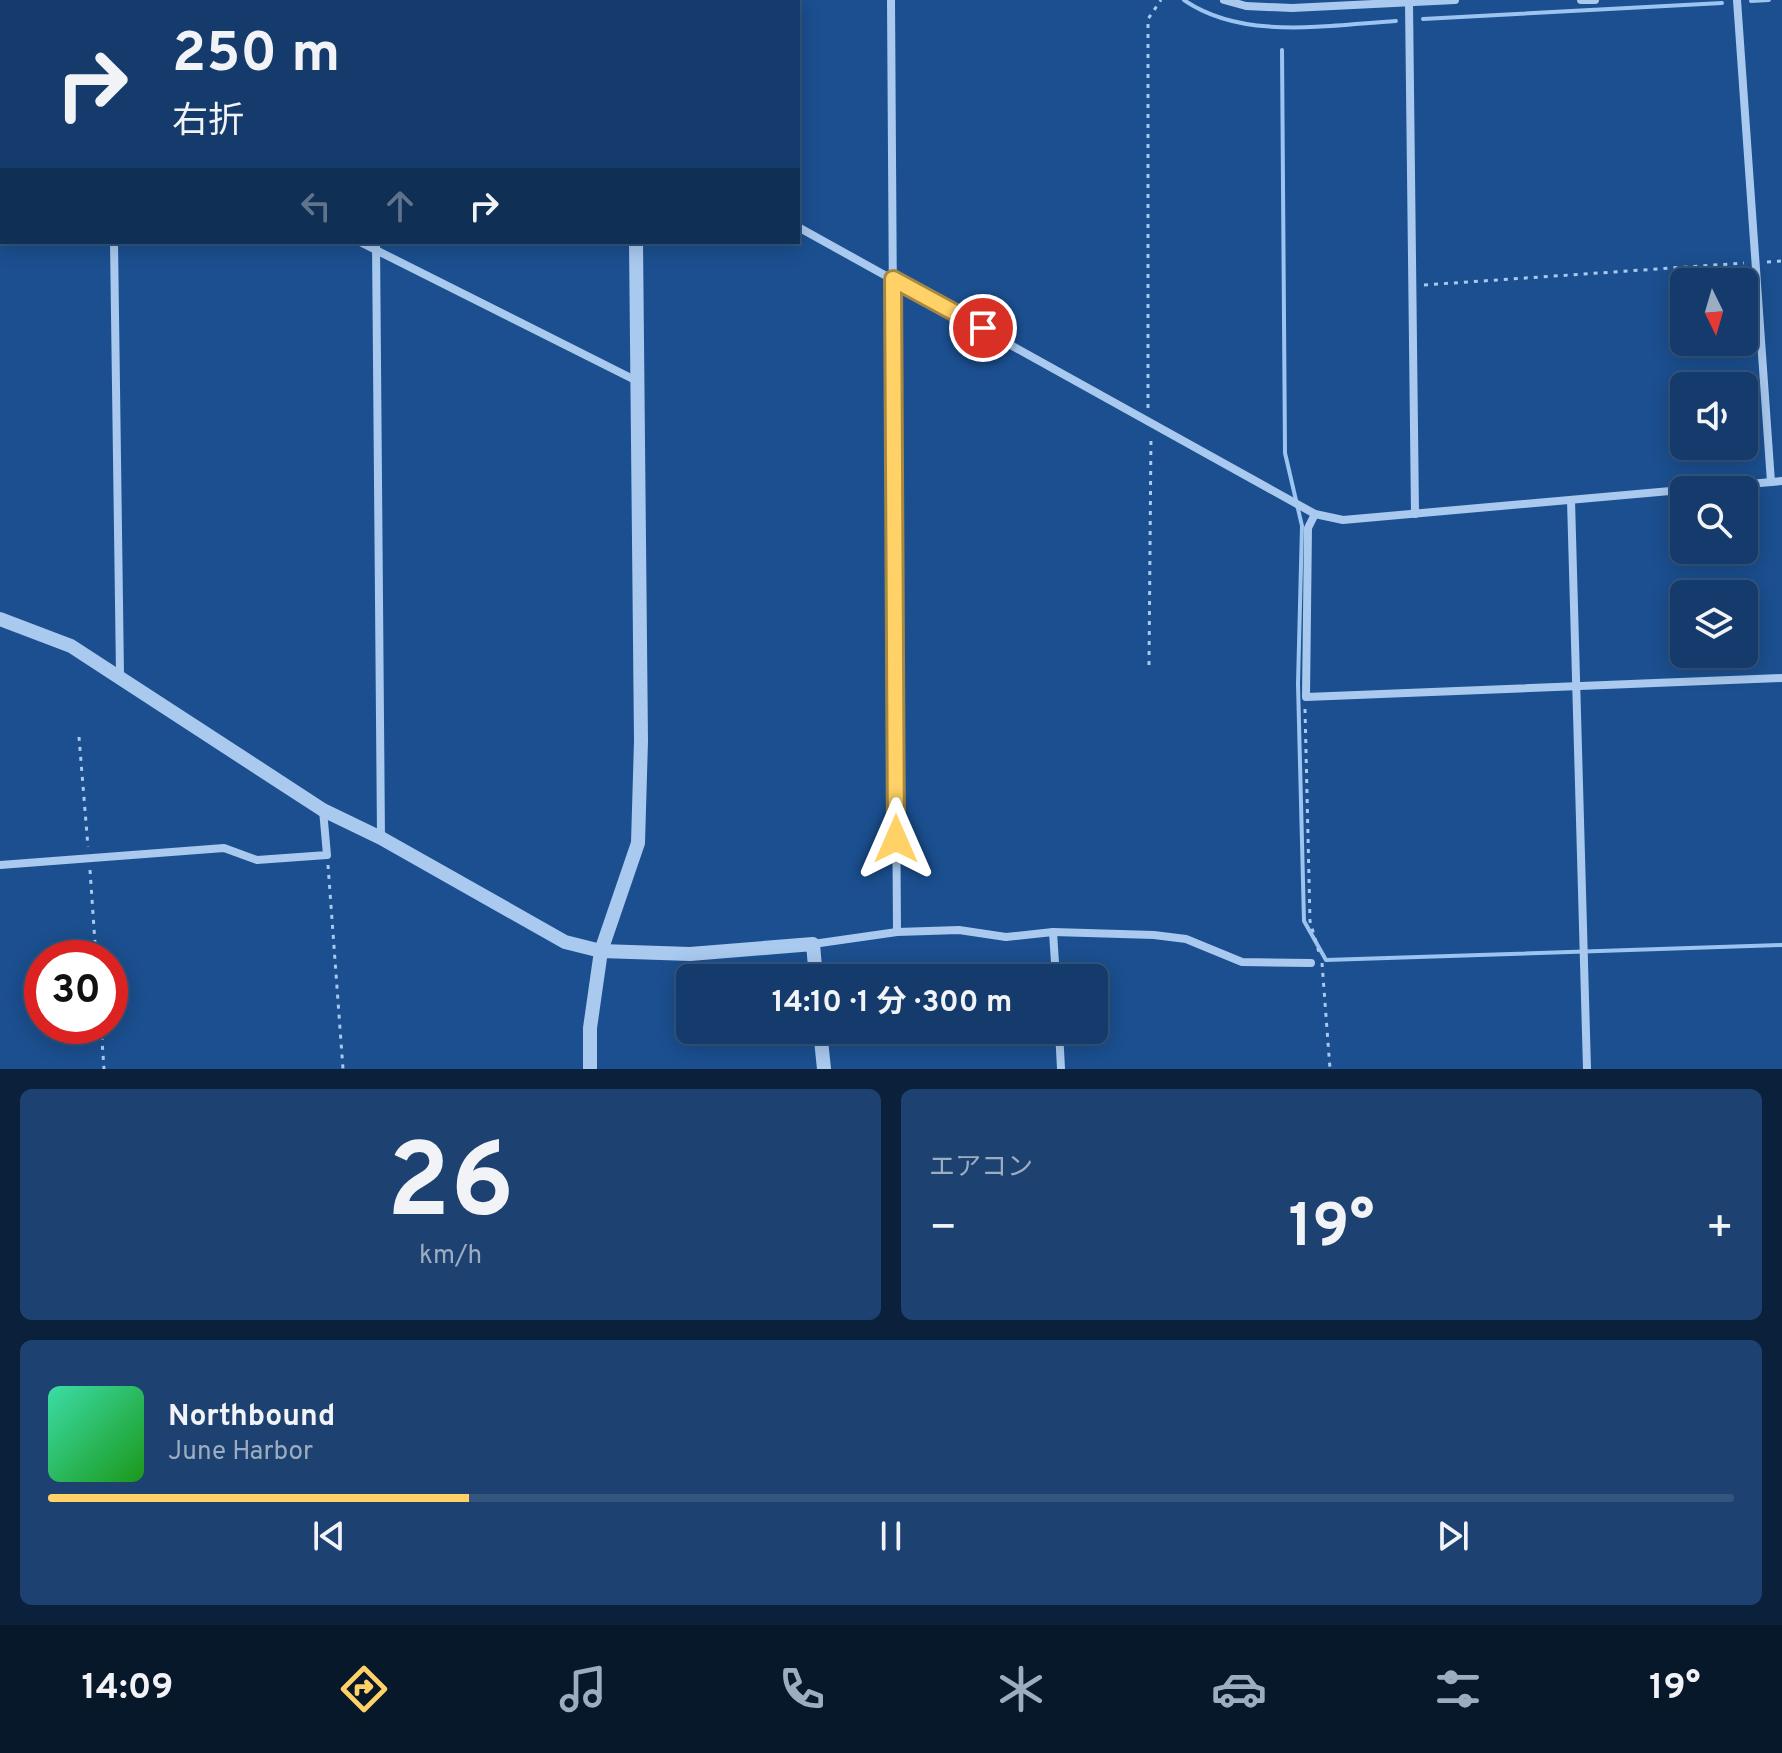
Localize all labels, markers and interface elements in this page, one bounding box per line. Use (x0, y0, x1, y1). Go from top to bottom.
text: 250 m (172, 21, 340, 91)
icon: right (40, 32, 144, 136)
text: 右折 (172, 100, 244, 146)
icon: left (294, 184, 338, 228)
icon: ahead (378, 184, 422, 228)
icon: right (462, 184, 506, 228)
north arrow (1670, 268, 1758, 356)
map controls (1670, 268, 1758, 668)
pin (949, 294, 1017, 362)
icon: arrive (961, 306, 1005, 350)
button: sound (1670, 372, 1758, 460)
button: search (1670, 476, 1758, 564)
button: layers (1670, 580, 1758, 668)
position arrow (854, 797, 938, 881)
speed limit sign: 30 (24, 940, 128, 1044)
text: 14:10 · 1 分 · 300 m (772, 985, 1012, 1022)
text: 26 (387, 1122, 514, 1254)
text: エアコン (929, 1152, 1033, 1185)
text: 19° (1289, 1192, 1374, 1268)
text: − (929, 1202, 957, 1258)
text: + (1706, 1202, 1734, 1258)
text: km/h (419, 1240, 482, 1273)
text: Northbound (168, 1399, 335, 1436)
text: June Harbor (168, 1436, 313, 1469)
icon: previous (307, 1514, 351, 1558)
icon: pause (869, 1514, 913, 1558)
icon: next (1431, 1514, 1475, 1558)
icon: directions (336, 1661, 392, 1717)
icon: music (555, 1661, 611, 1717)
icon: phone (774, 1661, 830, 1717)
icon: climate (993, 1661, 1049, 1717)
icon: car (1211, 1661, 1267, 1717)
icon: filters (1430, 1661, 1486, 1717)
text: 14:09 (81, 1666, 174, 1712)
text: 19° (1649, 1666, 1701, 1712)

